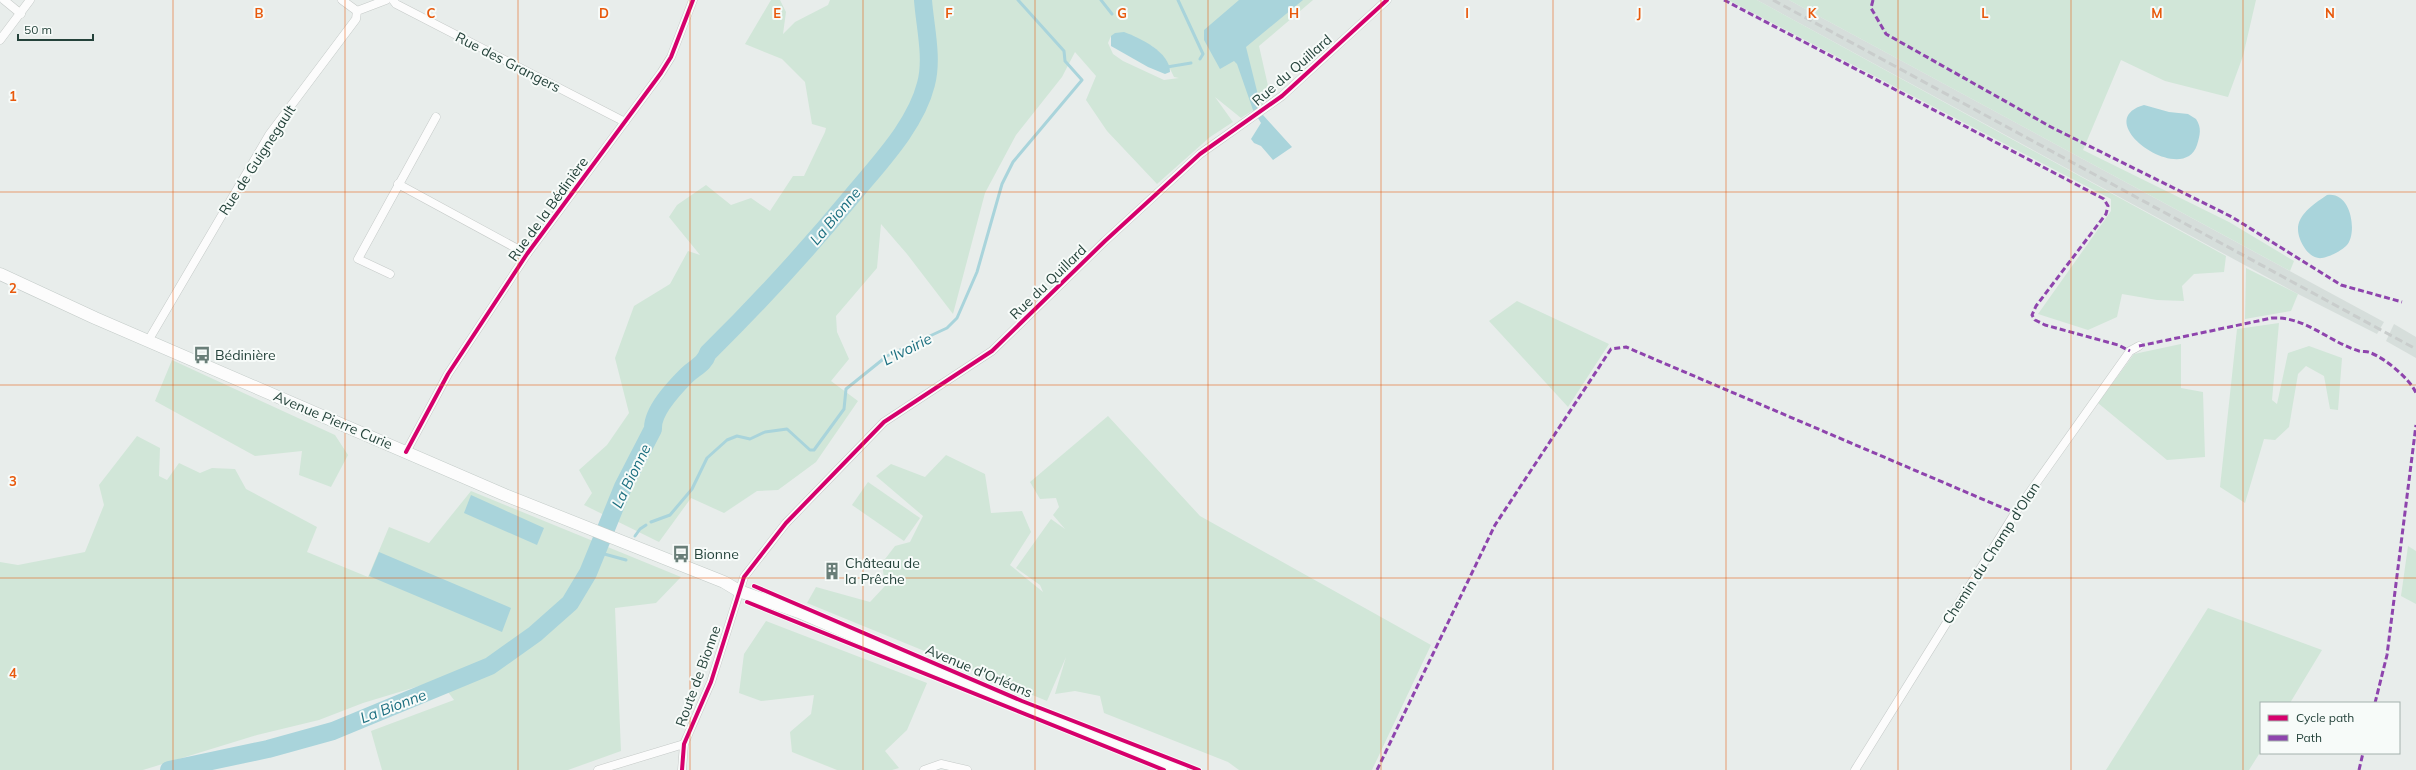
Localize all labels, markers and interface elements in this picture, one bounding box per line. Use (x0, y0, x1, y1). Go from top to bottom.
text: B (255, 5, 264, 21)
text: C (427, 5, 436, 21)
text: D (599, 5, 609, 21)
text: E (773, 5, 781, 21)
text: F (945, 5, 953, 21)
text: G (1117, 5, 1127, 21)
text: H (1289, 5, 1299, 21)
text: I (1465, 5, 1469, 21)
text: J (1637, 5, 1641, 21)
text: K (1808, 5, 1818, 21)
text: L (1981, 5, 1989, 21)
text: M (2151, 5, 2163, 21)
text: N (2325, 5, 2335, 21)
scale bar (18, 16, 93, 42)
text: 50 m (24, 22, 52, 37)
street label: Rue des Grangers (452, 28, 564, 96)
street label: Rue du Quillard (1248, 30, 1336, 110)
text: 1 (9, 88, 17, 104)
street label: Rue de Guignegault (215, 101, 299, 218)
street label: Rue de la Bédinière (504, 153, 592, 265)
water label: La Bionne (805, 183, 865, 249)
street label: Rue du Quillard (1006, 241, 1090, 323)
text: 2 (9, 280, 17, 296)
water label: L'Ivoirie (879, 329, 935, 369)
bus stop icon: Bédinière (192, 345, 212, 365)
place label: Bédinière (215, 346, 276, 364)
street label: Avenue Pierre Curie (271, 387, 395, 453)
water label: La Bionne (607, 441, 655, 511)
text: 3 (9, 473, 17, 489)
street label: Chemin du Champ d'Olan (1938, 479, 2044, 627)
bus stop icon: Bionne (671, 544, 691, 564)
place label: Bionne (694, 545, 739, 563)
place label: Château de la Prêche (845, 554, 920, 588)
building icon: Château de la Prêche (822, 561, 842, 581)
street label: Route de Bionne (671, 623, 725, 729)
street label: Avenue d'Orléans (923, 640, 1035, 702)
text: 4 (9, 665, 17, 681)
water label: La Bionne (357, 685, 429, 727)
legend (2260, 702, 2400, 754)
text: Cycle path (2296, 710, 2354, 725)
text: Path (2296, 730, 2322, 745)

